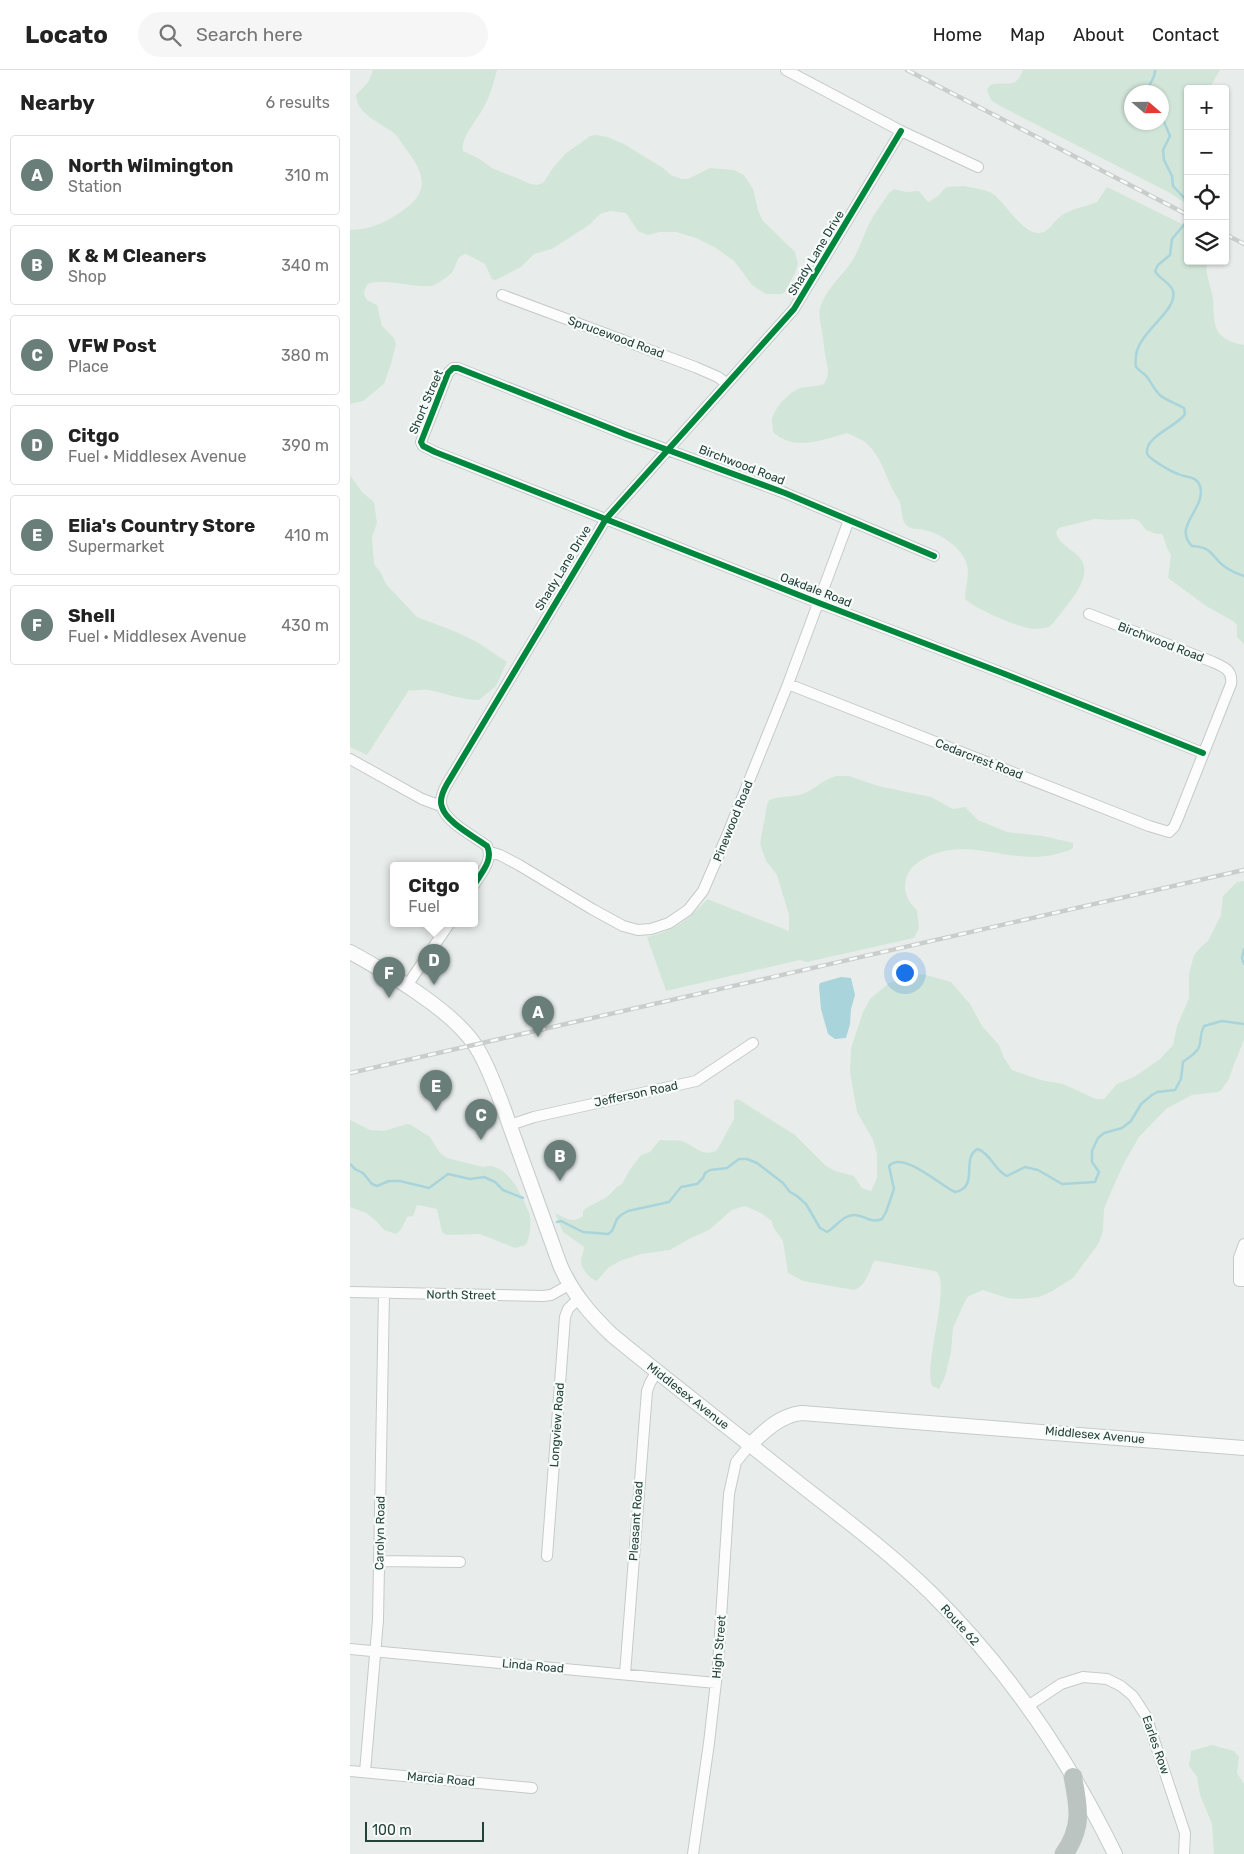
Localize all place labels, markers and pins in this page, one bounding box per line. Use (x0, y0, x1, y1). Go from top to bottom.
pin: D (418, 944, 450, 985)
pin: F (373, 957, 405, 998)
pin: A (522, 996, 554, 1037)
pin: E (420, 1070, 452, 1111)
pin: C (465, 1099, 497, 1140)
pin: B (544, 1140, 576, 1181)

